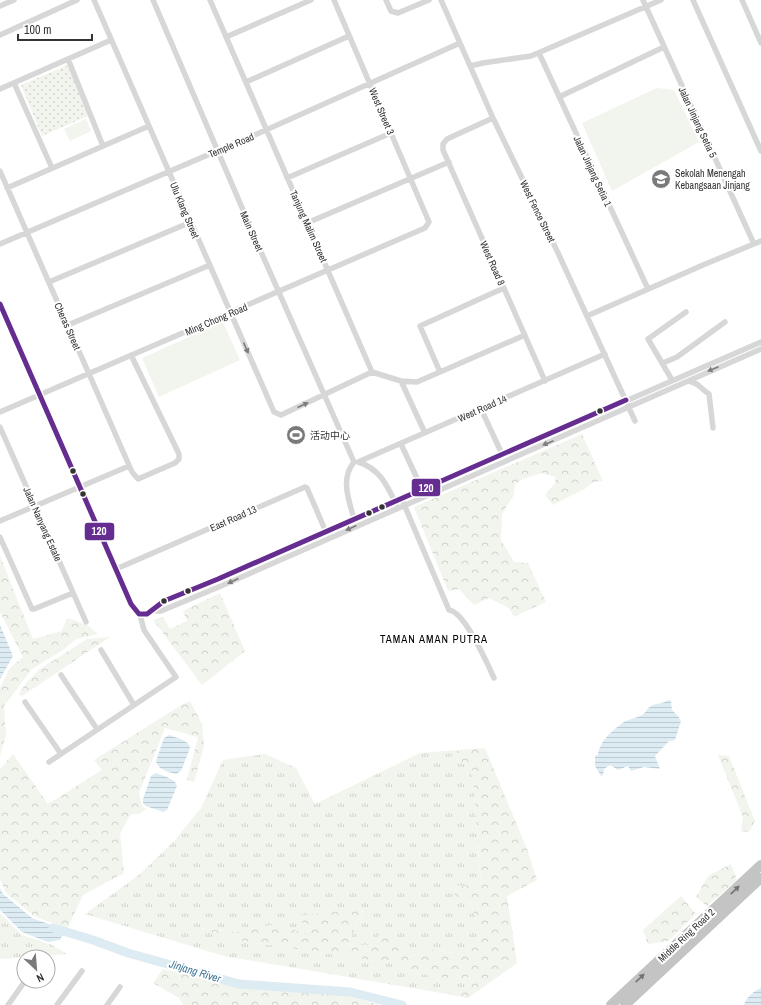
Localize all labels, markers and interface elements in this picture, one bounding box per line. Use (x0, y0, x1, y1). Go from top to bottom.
scale bar (18, 16, 92, 42)
text: 100 m (24, 22, 51, 38)
street label: Jalan Jinjang Setia 5 (675, 85, 720, 160)
street label: West Street 3 (366, 86, 397, 137)
street label: Temple Road (206, 130, 256, 161)
street label: Jalan Jinjang Setia 1 (570, 134, 615, 209)
place label: Sekolah Menengah Kebangsaan Jinjang (675, 167, 750, 192)
school or university icon: Sekolah Menengah Kebangsaan Jinjang (650, 168, 672, 190)
street label: West Fence Street (517, 178, 558, 245)
street label: Ulu Klang Street (167, 180, 202, 241)
street label: Tanjung Malim Street (287, 188, 331, 265)
street label: Main Street (237, 209, 266, 254)
street label: West Road 8 (477, 239, 508, 288)
street label: Cheras Street (51, 300, 84, 353)
street label: Ming Chong Road (183, 300, 249, 338)
one-way arrow (243, 343, 249, 354)
one-way arrow (707, 367, 719, 373)
street label: West Road 14 (456, 392, 509, 425)
one-way arrow (297, 402, 308, 408)
unlabelled marker (595, 406, 605, 416)
sports icon: 活动中心 (285, 424, 307, 446)
place label: 活动中心 (310, 429, 350, 442)
one-way arrow (542, 440, 553, 446)
unlabelled marker (68, 466, 78, 476)
line badge: 120 (411, 478, 441, 497)
text: 120 (418, 481, 434, 495)
street label: Jalan Nanyang Estate (20, 485, 65, 564)
unlabelled marker (78, 489, 88, 499)
street label: East Road 13 (208, 502, 259, 535)
unlabelled marker (377, 502, 387, 512)
unlabelled marker (364, 508, 374, 518)
line badge: 120 (84, 522, 115, 541)
text: 120 (91, 524, 107, 538)
one-way arrow (346, 525, 357, 531)
one-way arrow (227, 578, 238, 584)
unlabelled marker (183, 586, 193, 596)
unlabelled marker (159, 596, 169, 606)
district label: TAMAN AMAN PUTRA (380, 632, 488, 646)
one-way arrow (730, 885, 740, 894)
street label: Middle Ring Road 2 (655, 905, 718, 965)
north arrow (16, 949, 56, 989)
water label: Jinjang River (167, 956, 223, 986)
text: N (34, 970, 46, 986)
one-way arrow (635, 974, 645, 983)

